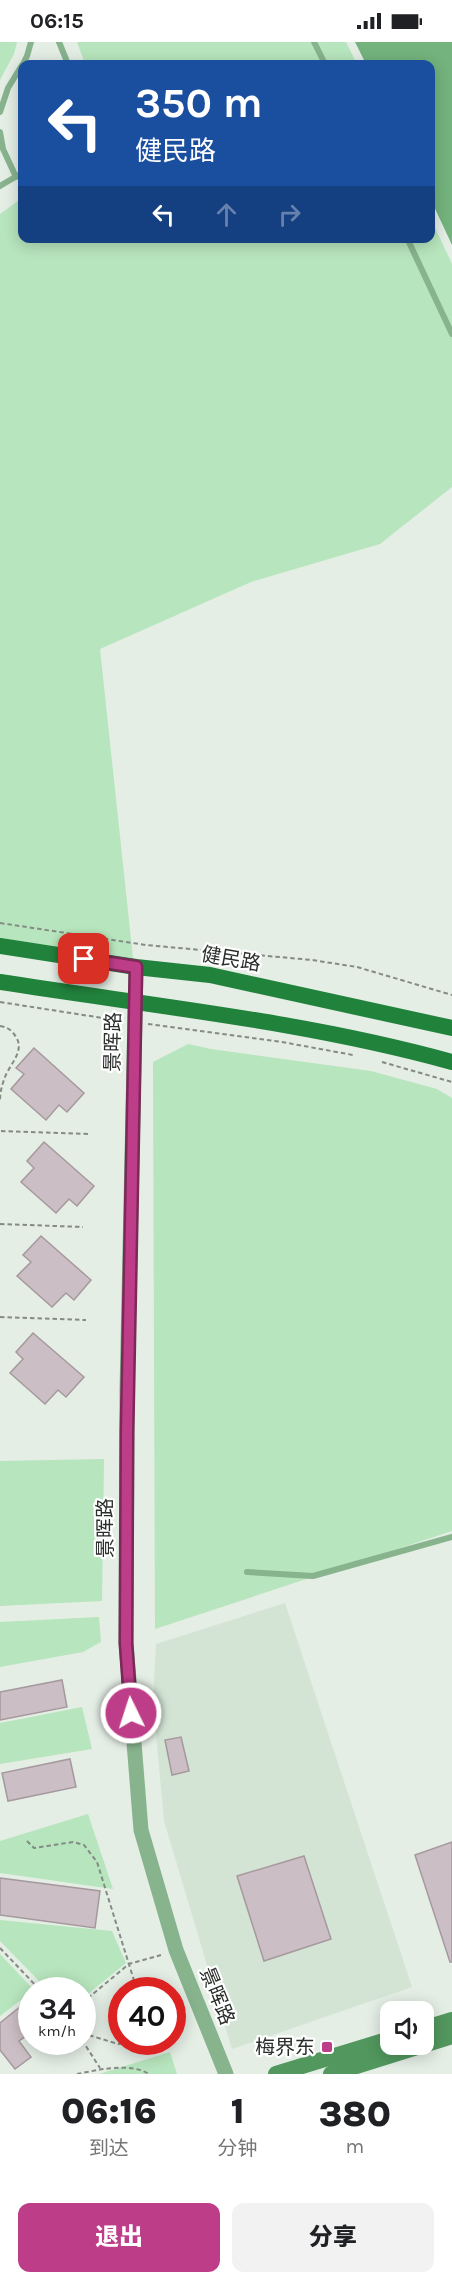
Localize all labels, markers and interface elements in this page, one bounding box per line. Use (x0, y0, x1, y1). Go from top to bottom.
text: 06:15 (30, 8, 84, 34)
text: 350 m (135, 78, 263, 128)
icon: left (36, 84, 114, 162)
text: 健民路 (135, 135, 216, 167)
icon: left (147, 198, 180, 231)
icon: ahead (210, 198, 243, 231)
icon: right (273, 198, 306, 231)
pin (58, 933, 109, 984)
icon: arrive (67, 942, 100, 975)
street label: 健民路 (199, 942, 263, 976)
street label: 景晖路 (101, 1012, 125, 1072)
street label: 景晖路 (94, 1498, 117, 1558)
position arrow (99, 1681, 163, 1745)
street label: 景晖路 (195, 1964, 239, 2028)
speed limit sign: 40 (108, 1977, 186, 2055)
text: 34 (39, 1991, 75, 2027)
map controls (380, 2001, 434, 2055)
button: sound (380, 2001, 434, 2055)
text: km/h (38, 2022, 76, 2040)
place label: 梅界东 (255, 2036, 315, 2059)
marker: 梅界东 (320, 2040, 334, 2054)
text: 06:16 (61, 2090, 157, 2132)
text: 1 (231, 2090, 245, 2132)
text: 380 (319, 2093, 391, 2135)
text: m (345, 2135, 364, 2158)
text: 到达 (89, 2137, 129, 2160)
text: 分钟 (218, 2137, 258, 2160)
button: 退出 (18, 2203, 220, 2272)
button: 分享 (232, 2203, 434, 2272)

